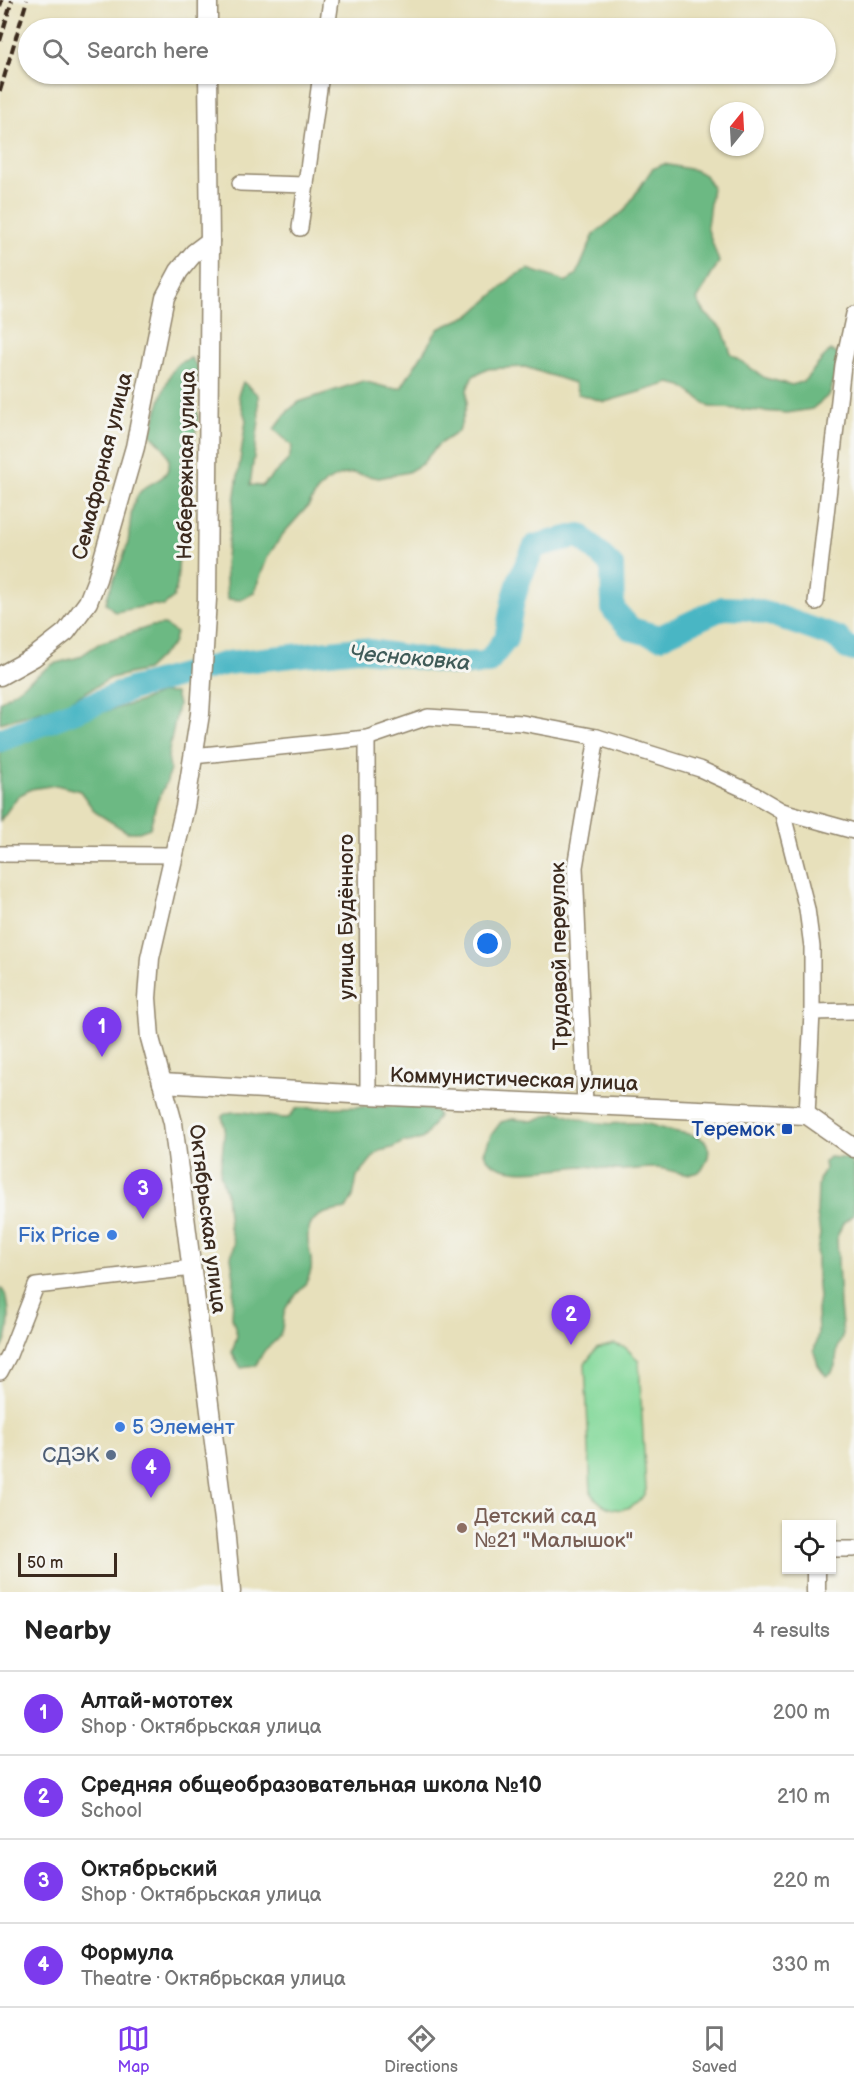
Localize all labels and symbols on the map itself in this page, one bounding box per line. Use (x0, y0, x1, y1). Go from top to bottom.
north arrow (710, 102, 764, 156)
street label: Семафорная улица (67, 369, 138, 562)
street label: Набережная улица (172, 370, 201, 560)
water label: Чесноковка (348, 640, 471, 677)
street label: улица Будённого (334, 834, 359, 1000)
street label: Трудовой переулок (545, 862, 574, 1050)
your location (473, 929, 502, 958)
pin: 1 (82, 1008, 122, 1057)
street label: Коммунистическая улица (389, 1063, 639, 1096)
place label: Теремок (692, 1117, 775, 1142)
marker: Теремок (780, 1122, 794, 1136)
street label: Октябрьская улица (183, 1123, 232, 1316)
pin: 3 (124, 1170, 162, 1219)
place label: Fix Price (18, 1223, 100, 1248)
marker: Fix Price (105, 1228, 119, 1242)
pin: 2 (552, 1296, 590, 1345)
place label: 5 Элемент (132, 1415, 235, 1440)
marker: 5 Элемент (113, 1420, 127, 1434)
place label: СДЭК (42, 1443, 99, 1468)
marker: СДЭК (104, 1448, 118, 1462)
pin: 4 (132, 1448, 170, 1498)
place label: Детский сад №21 "Малышок" (474, 1504, 633, 1553)
marker: Детский сад №21 "Малышок" (455, 1521, 469, 1535)
scale bar (18, 1550, 117, 1578)

